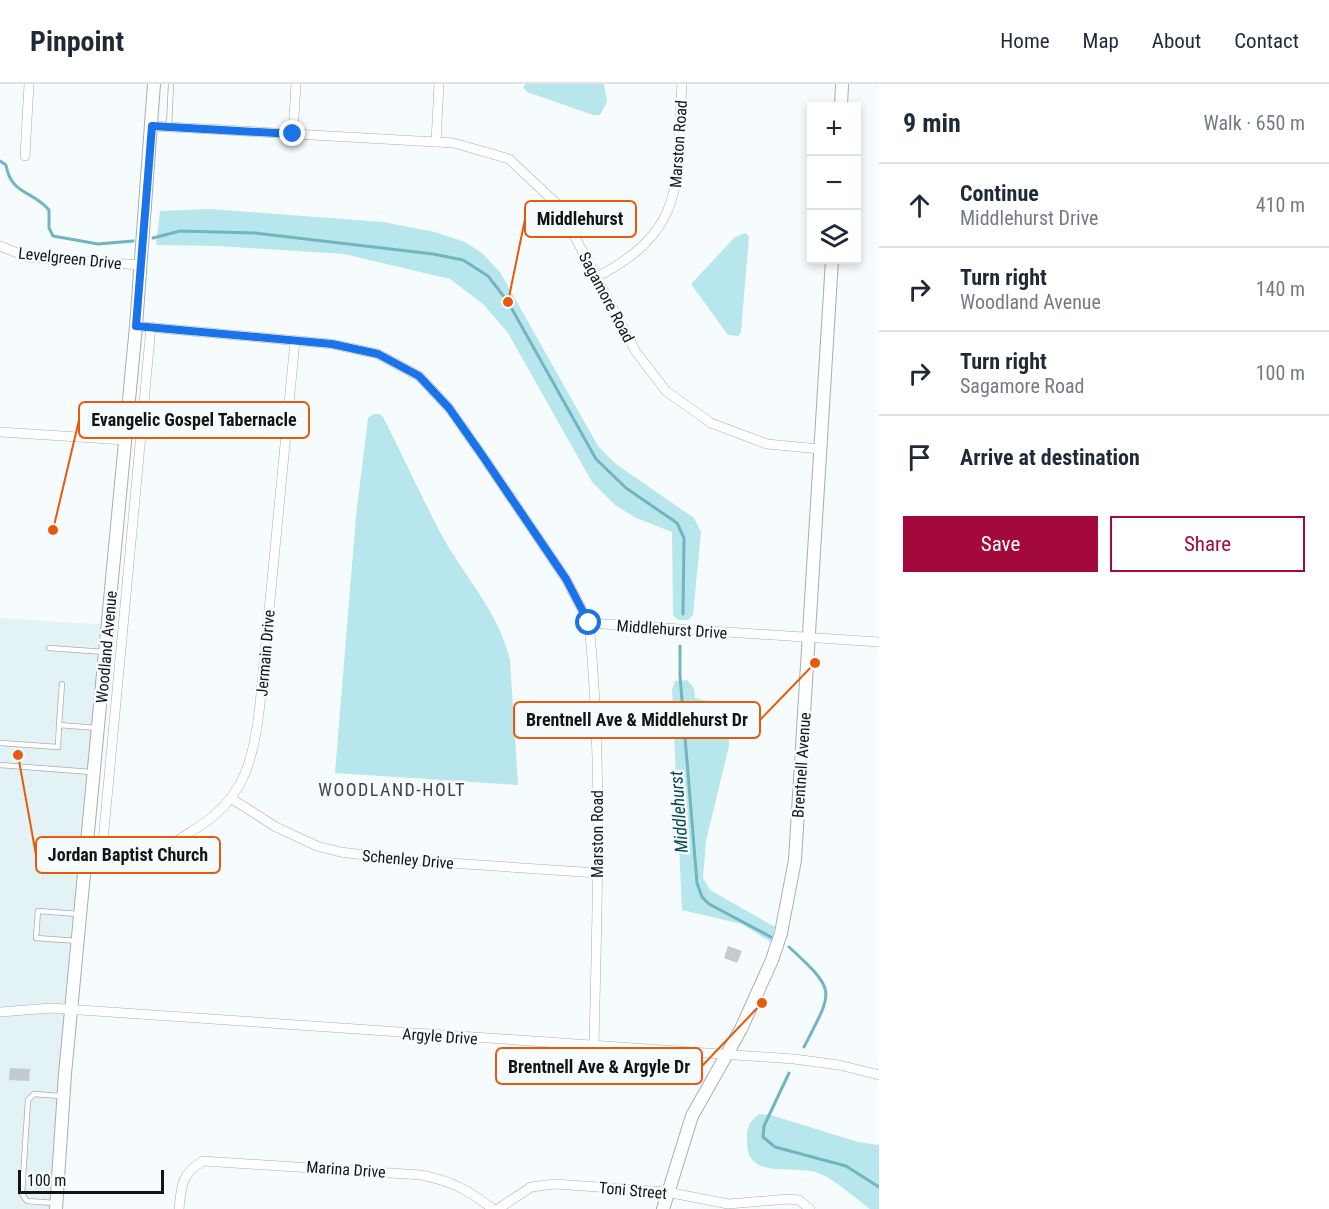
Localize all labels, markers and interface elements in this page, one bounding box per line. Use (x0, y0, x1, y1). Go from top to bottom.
text: Pinpoint (30, 25, 124, 58)
text: Home (1000, 29, 1050, 53)
text: Map (1083, 29, 1119, 53)
text: About (1152, 29, 1201, 53)
text: Contact (1234, 29, 1299, 53)
street label: Marston Road (666, 99, 691, 189)
map controls (807, 102, 861, 264)
button: + (807, 102, 861, 156)
text: 9 min (903, 108, 961, 138)
text: Walk · 650 m (1204, 111, 1305, 135)
route end (279, 120, 305, 146)
button: − (807, 156, 861, 210)
text: Continue (960, 181, 1039, 206)
icon: ahead (903, 189, 936, 222)
text: 410 m (1256, 193, 1305, 217)
callout: Middlehurst (525, 201, 636, 237)
text: Middlehurst Drive (960, 206, 1098, 230)
text: Middlehurst (537, 208, 624, 229)
button: layers (807, 210, 861, 264)
street label: Levelgreen Drive (17, 244, 123, 273)
street label: Sagamore Road (575, 249, 638, 346)
text: Turn right (960, 265, 1047, 290)
icon: right (903, 273, 936, 306)
text: 140 m (1256, 277, 1305, 301)
text: Woodland Avenue (960, 290, 1101, 314)
text: Turn right (960, 349, 1047, 374)
icon: right (903, 357, 936, 390)
text: 100 m (1256, 361, 1305, 385)
text: Sagamore Road (960, 374, 1085, 398)
callout: Evangelic Gospel Tabernacle (79, 402, 309, 438)
text: Evangelic Gospel Tabernacle (91, 409, 297, 430)
icon: arrive (903, 441, 936, 474)
text: Arrive at destination (960, 445, 1140, 470)
button: Save (903, 516, 1098, 572)
button: Share (1110, 516, 1305, 572)
street label: Woodland Avenue (92, 590, 121, 704)
street label: Jermain Drive (252, 609, 279, 697)
route start (575, 609, 601, 635)
street label: Middlehurst Drive (616, 616, 728, 643)
callout: Brentnell Ave & Middlehurst Dr (514, 702, 760, 738)
text: Brentnell Ave & Middlehurst Dr (526, 709, 748, 730)
street label: Brentnell Avenue (788, 712, 815, 818)
water label: Middlehurst (665, 770, 692, 854)
district label: WOODLAND-HOLT (318, 779, 466, 800)
street label: Marston Road (588, 790, 607, 878)
callout: Jordan Baptist Church (36, 837, 220, 873)
text: Jordan Baptist Church (48, 844, 208, 865)
street label: Schenley Drive (361, 846, 455, 873)
street label: Argyle Drive (402, 1024, 478, 1049)
callout: Brentnell Ave & Argyle Dr (496, 1048, 702, 1084)
text: Brentnell Ave & Argyle Dr (508, 1056, 690, 1077)
street label: Marina Drive (306, 1157, 386, 1182)
scale bar (18, 1167, 164, 1194)
text: 100 m (27, 1171, 66, 1190)
street label: Toni Street (598, 1178, 668, 1203)

